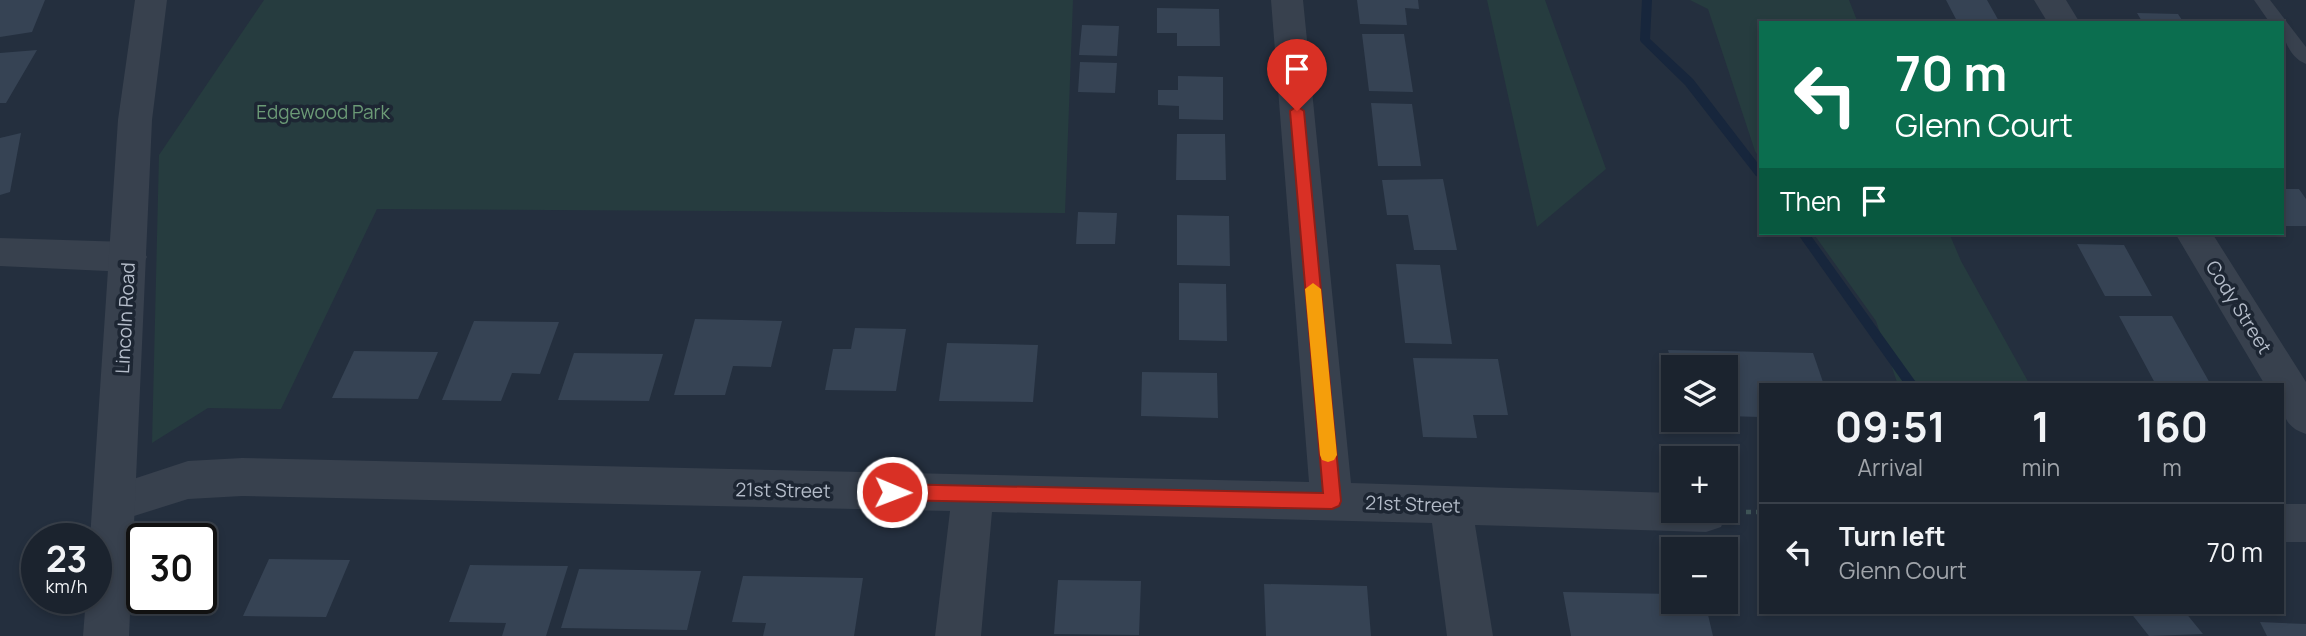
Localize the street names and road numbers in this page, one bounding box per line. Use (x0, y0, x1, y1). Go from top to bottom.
street label: Cody Street (2200, 255, 2278, 359)
street label: Lincoln Road (109, 262, 141, 374)
street label: 21st Street (735, 476, 831, 504)
street label: 21st Street (1365, 489, 1461, 519)

